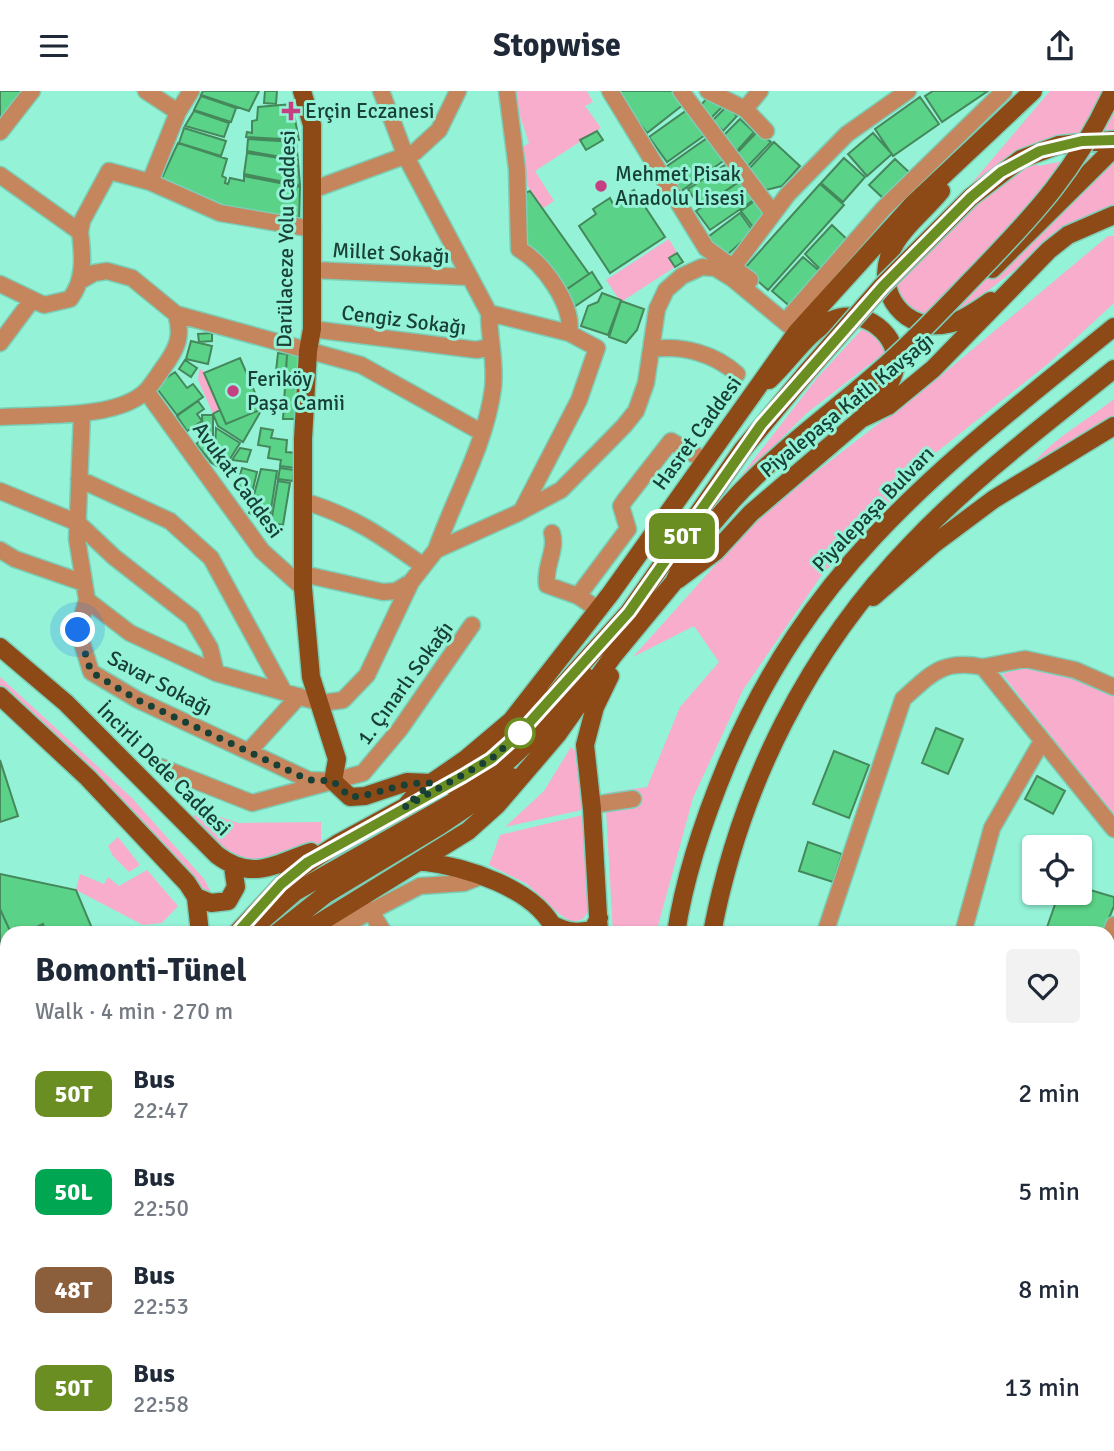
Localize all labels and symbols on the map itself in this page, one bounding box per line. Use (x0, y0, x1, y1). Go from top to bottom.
place label: Erçin Eczanesi (305, 98, 435, 124)
marker: Erçin Eczanesi (283, 103, 299, 119)
street label: Darülaceze Yolu Caddesi (271, 130, 301, 348)
place label: Mehmet Pisak Anadolu Lisesi (615, 161, 745, 211)
marker: Mehmet Pisak Anadolu Lisesi (593, 178, 609, 194)
street label: Millet Sokağı (332, 237, 450, 269)
street label: Cengiz Sokağı (340, 299, 468, 341)
street label: Piyalepaşa Katlı Kavşağı (755, 327, 939, 483)
place label: Feriköy Paşa Camii (247, 366, 345, 416)
street label: Hasret Caddesi (647, 371, 747, 495)
marker: Feriköy Paşa Camii (225, 383, 241, 399)
street label: Avukat Caddesi (187, 417, 289, 543)
street label: Piyalepaşa Bulvarı (807, 441, 939, 577)
line badge: 50T (642, 513, 722, 559)
your location (60, 612, 95, 647)
street label: 1. Çınarlı Sokağı (351, 616, 459, 750)
street label: Savar Sokağı (103, 645, 217, 721)
street label: İncirli Dede Caddesi (92, 697, 236, 841)
unlabelled marker (505, 718, 535, 748)

